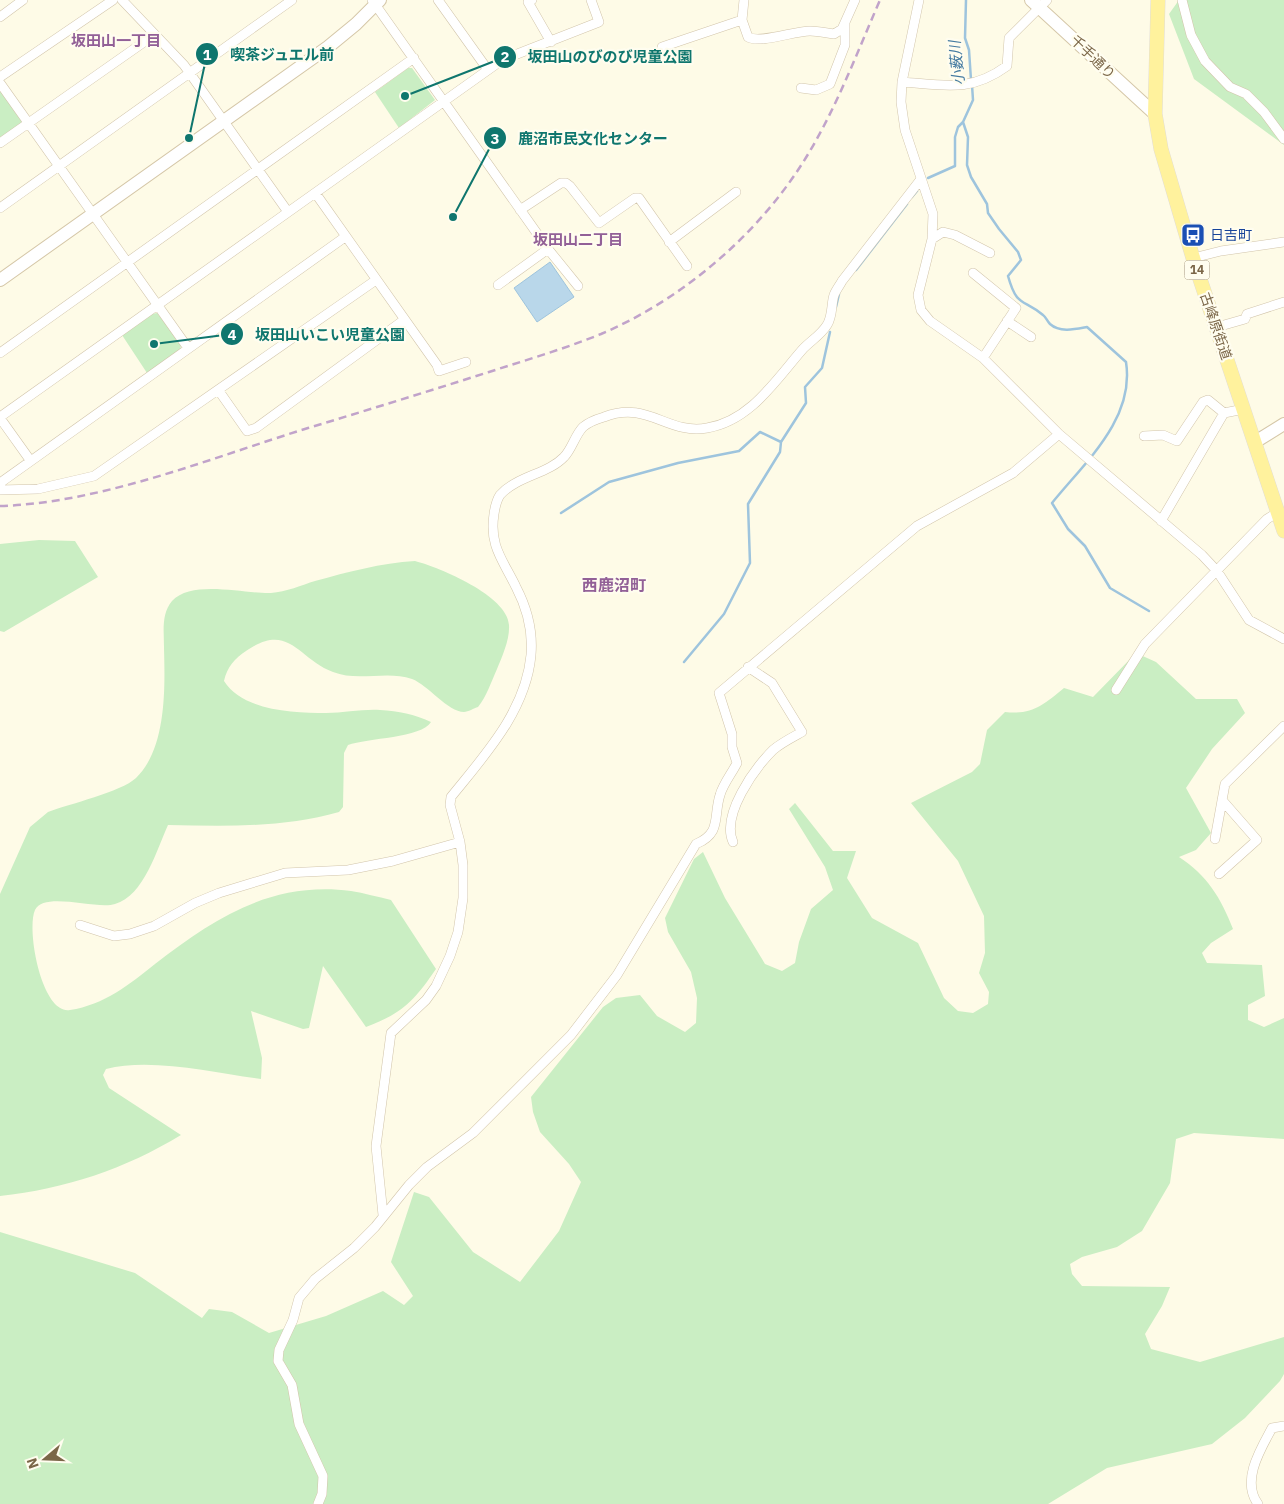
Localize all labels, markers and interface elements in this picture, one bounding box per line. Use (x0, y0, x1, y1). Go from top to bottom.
district label: 坂田山一丁目 (71, 31, 161, 50)
street label: 千手通り (1067, 31, 1119, 83)
water label: 小薮川 (944, 38, 968, 86)
callout: 喫茶ジュエル前 (194, 39, 344, 69)
callout: 坂田山のびのび児童公園 (493, 42, 703, 72)
text: 1 (202, 45, 212, 64)
text: 喫茶ジュエル前 (230, 45, 334, 64)
text: 2 (500, 47, 510, 66)
text: 坂田山のびのび児童公園 (527, 47, 693, 66)
callout: 鹿沼市民文化センター (483, 123, 678, 153)
text: 3 (490, 129, 500, 148)
text: 鹿沼市民文化センター (518, 129, 668, 148)
bus stop icon: 日吉町 (1180, 222, 1206, 248)
place label: 日吉町 (1210, 226, 1252, 244)
district label: 坂田山二丁目 (533, 230, 623, 249)
road number: 14 (1184, 260, 1210, 280)
street label: 古峰原街道 (1196, 290, 1236, 362)
callout: 坂田山いこい児童公園 (220, 319, 415, 349)
text: 4 (227, 325, 237, 344)
text: 坂田山いこい児童公園 (255, 325, 405, 344)
district label: 西鹿沼町 (582, 575, 646, 595)
north arrow (20, 1434, 70, 1484)
text: N (23, 1456, 43, 1471)

